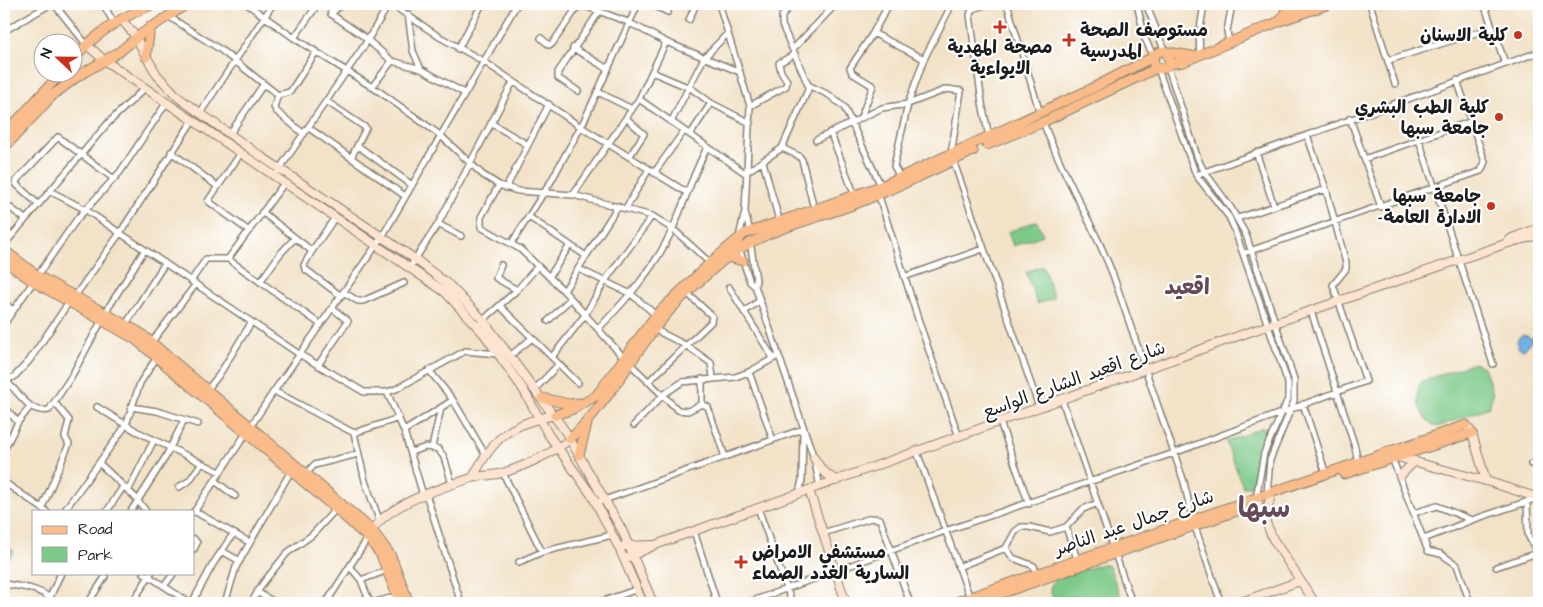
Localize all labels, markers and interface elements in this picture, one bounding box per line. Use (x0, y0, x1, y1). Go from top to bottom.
place label: مستوصف الصحة المدرسية (1080, 18, 1208, 64)
marker: مصحة المهدية الايواءية (993, 20, 1007, 34)
place label: كلية الاسنان (1420, 23, 1508, 48)
marker: كلية الاسنان (1512, 29, 1524, 41)
north arrow (32, 32, 82, 82)
marker: مستوصف الصحة المدرسية (1062, 33, 1076, 47)
place label: مصحة المهدية الايواءية (947, 35, 1053, 81)
text: N (36, 45, 58, 61)
place label: كلية الطب البشري جامعة سبها (1355, 95, 1489, 141)
marker: كلية الطب البشري جامعة سبها (1493, 111, 1505, 123)
place label: جامعة سبها -الادارة العامة (1378, 184, 1481, 230)
marker: جامعة سبها -الادارة العامة (1485, 200, 1497, 212)
district label: اقعيد (1164, 272, 1210, 303)
street label: شارع اقعيد الشارع الواسع (979, 335, 1169, 425)
street label: شارع جمال عبد الناصر (1049, 484, 1217, 563)
district label: سبها (1238, 489, 1290, 528)
legend (32, 510, 195, 574)
text: Road (78, 519, 113, 540)
place label: مستشفي الامراض السارية الغدد الصماء (752, 540, 909, 586)
text: Park (78, 545, 113, 566)
marker: مستشفي الامراض السارية الغدد الصماء (734, 555, 748, 569)

